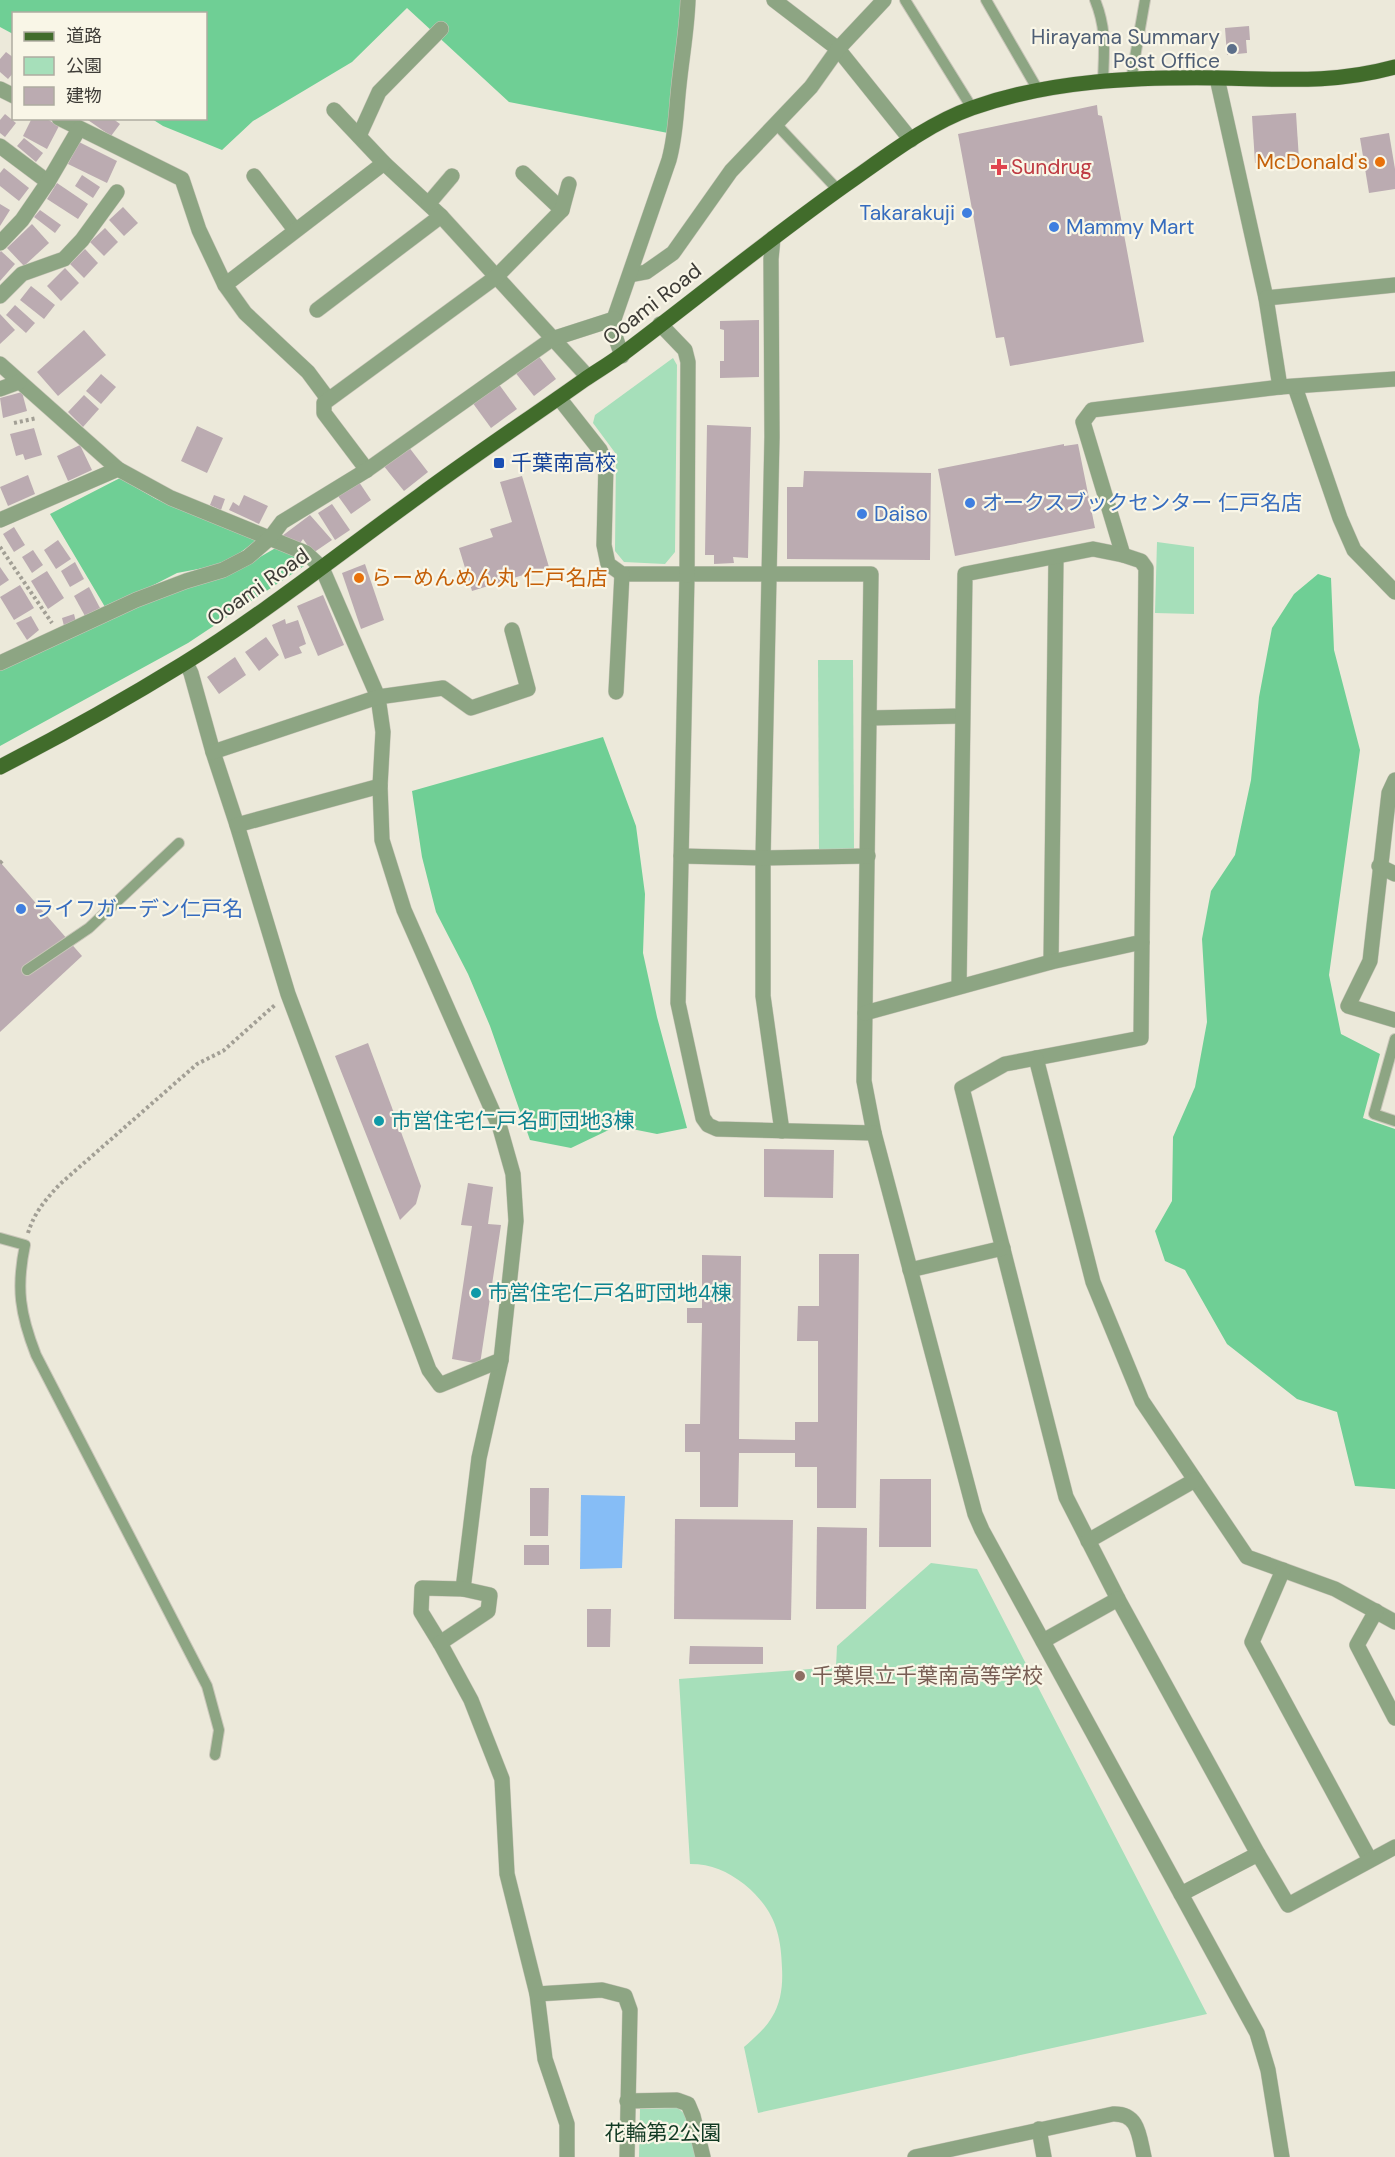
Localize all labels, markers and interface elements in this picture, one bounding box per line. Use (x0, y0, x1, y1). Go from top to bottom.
legend (12, 12, 207, 120)
place label: Hirayama Summary Post Office (1031, 23, 1220, 75)
text: 道路 (66, 24, 102, 48)
marker: Hirayama Summary Post Office (1225, 42, 1239, 56)
text: 公園 (66, 54, 102, 78)
text: 建物 (66, 84, 102, 108)
place label: McDonald's (1256, 148, 1368, 176)
place label: Sundrug (1011, 153, 1092, 181)
marker: McDonald's (1373, 155, 1387, 169)
marker: Sundrug (992, 160, 1006, 174)
place label: Takarakuji (859, 199, 955, 227)
marker: Takarakuji (960, 206, 974, 220)
place label: Mammy Mart (1066, 213, 1195, 241)
marker: Mammy Mart (1047, 220, 1061, 234)
street label: Ooami Road (597, 257, 707, 351)
place label: 千葉南高校 (511, 449, 616, 477)
marker: 千葉南高校 (492, 456, 506, 470)
place label: オークスブックセンター 仁戸名店 (982, 489, 1302, 517)
marker: オークスブックセンター 仁戸名店 (963, 496, 977, 510)
place label: Daiso (874, 500, 928, 528)
marker: Daiso (855, 507, 869, 521)
street label: Ooami Road (201, 542, 315, 632)
place label: らーめんめん丸 仁戸名店 (371, 564, 608, 592)
marker: らーめんめん丸 仁戸名店 (352, 571, 366, 585)
place label: ライフガーデン仁戸名 (33, 895, 243, 923)
marker: ライフガーデン仁戸名 (14, 902, 28, 916)
place label: 市営住宅仁戸名町団地3棟 (391, 1107, 634, 1135)
marker: 市営住宅仁戸名町団地3棟 (372, 1114, 386, 1128)
place label: 市営住宅仁戸名町団地4棟 (488, 1279, 732, 1307)
marker: 市営住宅仁戸名町団地4棟 (469, 1286, 483, 1300)
place label: 千葉県立千葉南高等学校 (812, 1662, 1043, 1690)
marker: 千葉県立千葉南高等学校 (793, 1669, 807, 1683)
park label: 花輪第2公園 (604, 2119, 722, 2147)

